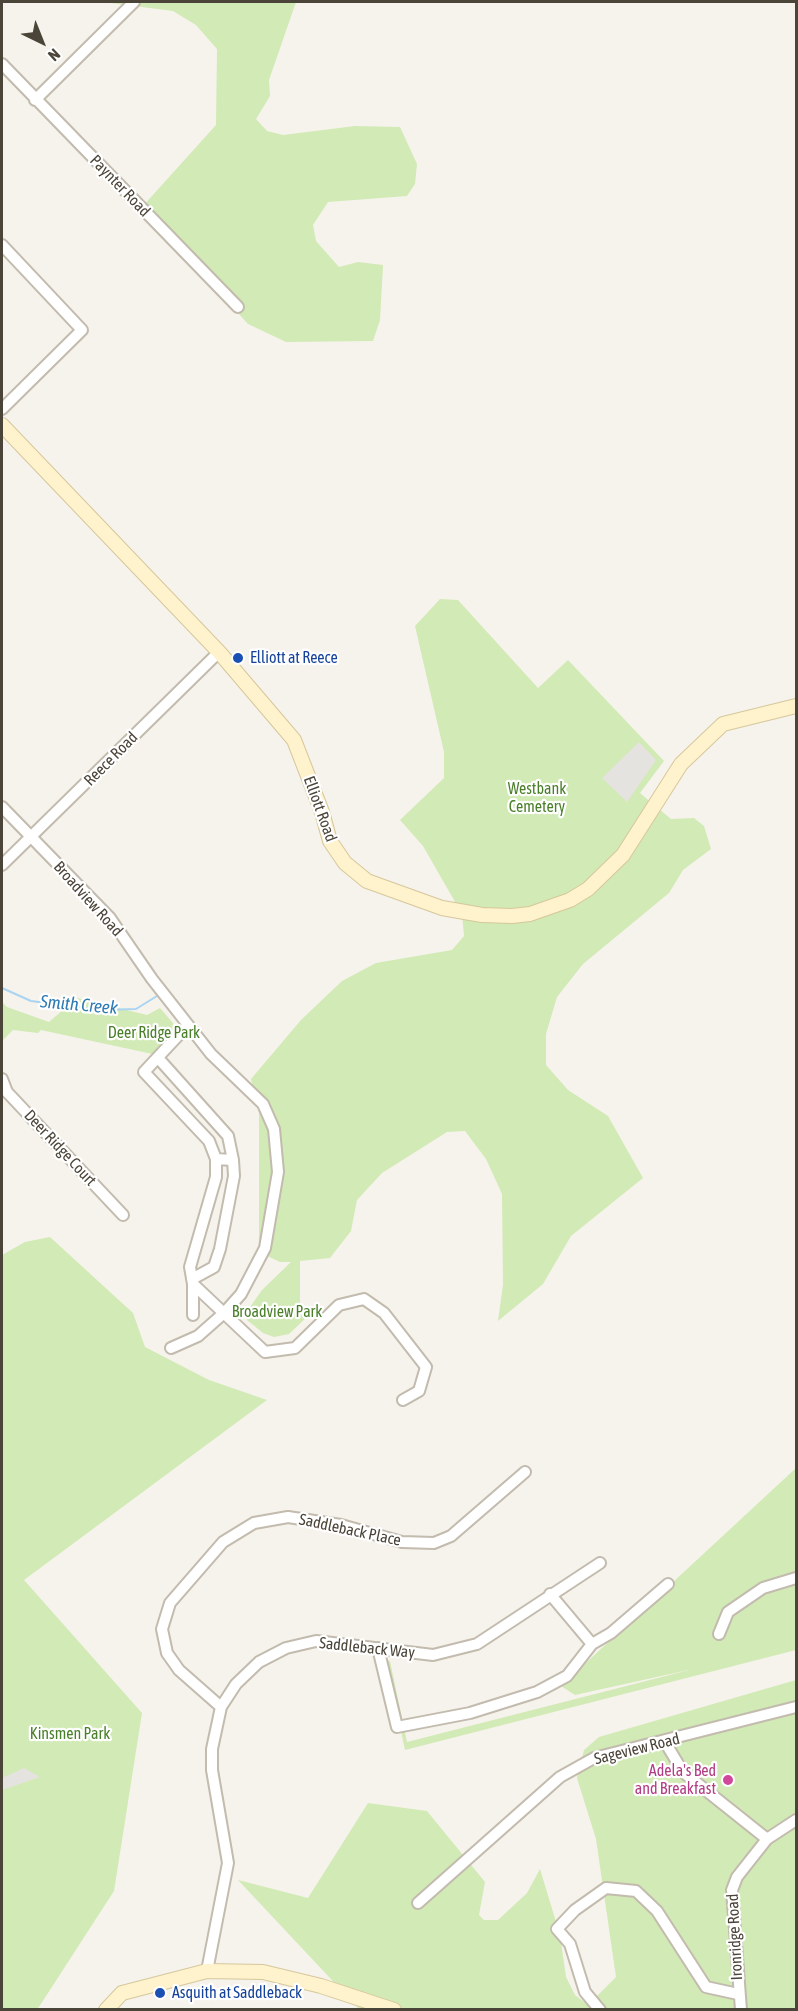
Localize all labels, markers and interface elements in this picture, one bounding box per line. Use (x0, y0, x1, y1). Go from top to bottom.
north arrow (12, 12, 72, 72)
text: N (45, 45, 64, 65)
street label: Paynter Road (86, 151, 154, 221)
place label: Elliott at Reece (250, 648, 338, 668)
marker: Elliott at Reece (231, 651, 245, 665)
street label: Reece Road (80, 728, 142, 790)
street label: Elliott Road (299, 774, 341, 844)
park label: Westbank Cemetery (508, 779, 566, 817)
street label: Broadview Road (49, 857, 127, 941)
water label: Smith Creek (39, 991, 119, 1019)
park label: Deer Ridge Park (108, 1023, 200, 1043)
street label: Deer Ridge Court (20, 1106, 100, 1190)
park label: Broadview Park (232, 1302, 322, 1322)
street label: Saddleback Place (297, 1510, 403, 1550)
street label: Saddleback Way (318, 1633, 416, 1663)
park label: Kinsmen Park (30, 1724, 110, 1744)
street label: Sageview Road (592, 1729, 682, 1769)
place label: Adela's Bed and Breakfast (635, 1761, 716, 1799)
marker: Adela's Bed and Breakfast (721, 1773, 735, 1787)
street label: Ironridge Road (723, 1893, 747, 1981)
place label: Asquith at Saddleback (172, 1983, 302, 2003)
marker: Asquith at Saddleback (153, 1986, 167, 2000)

